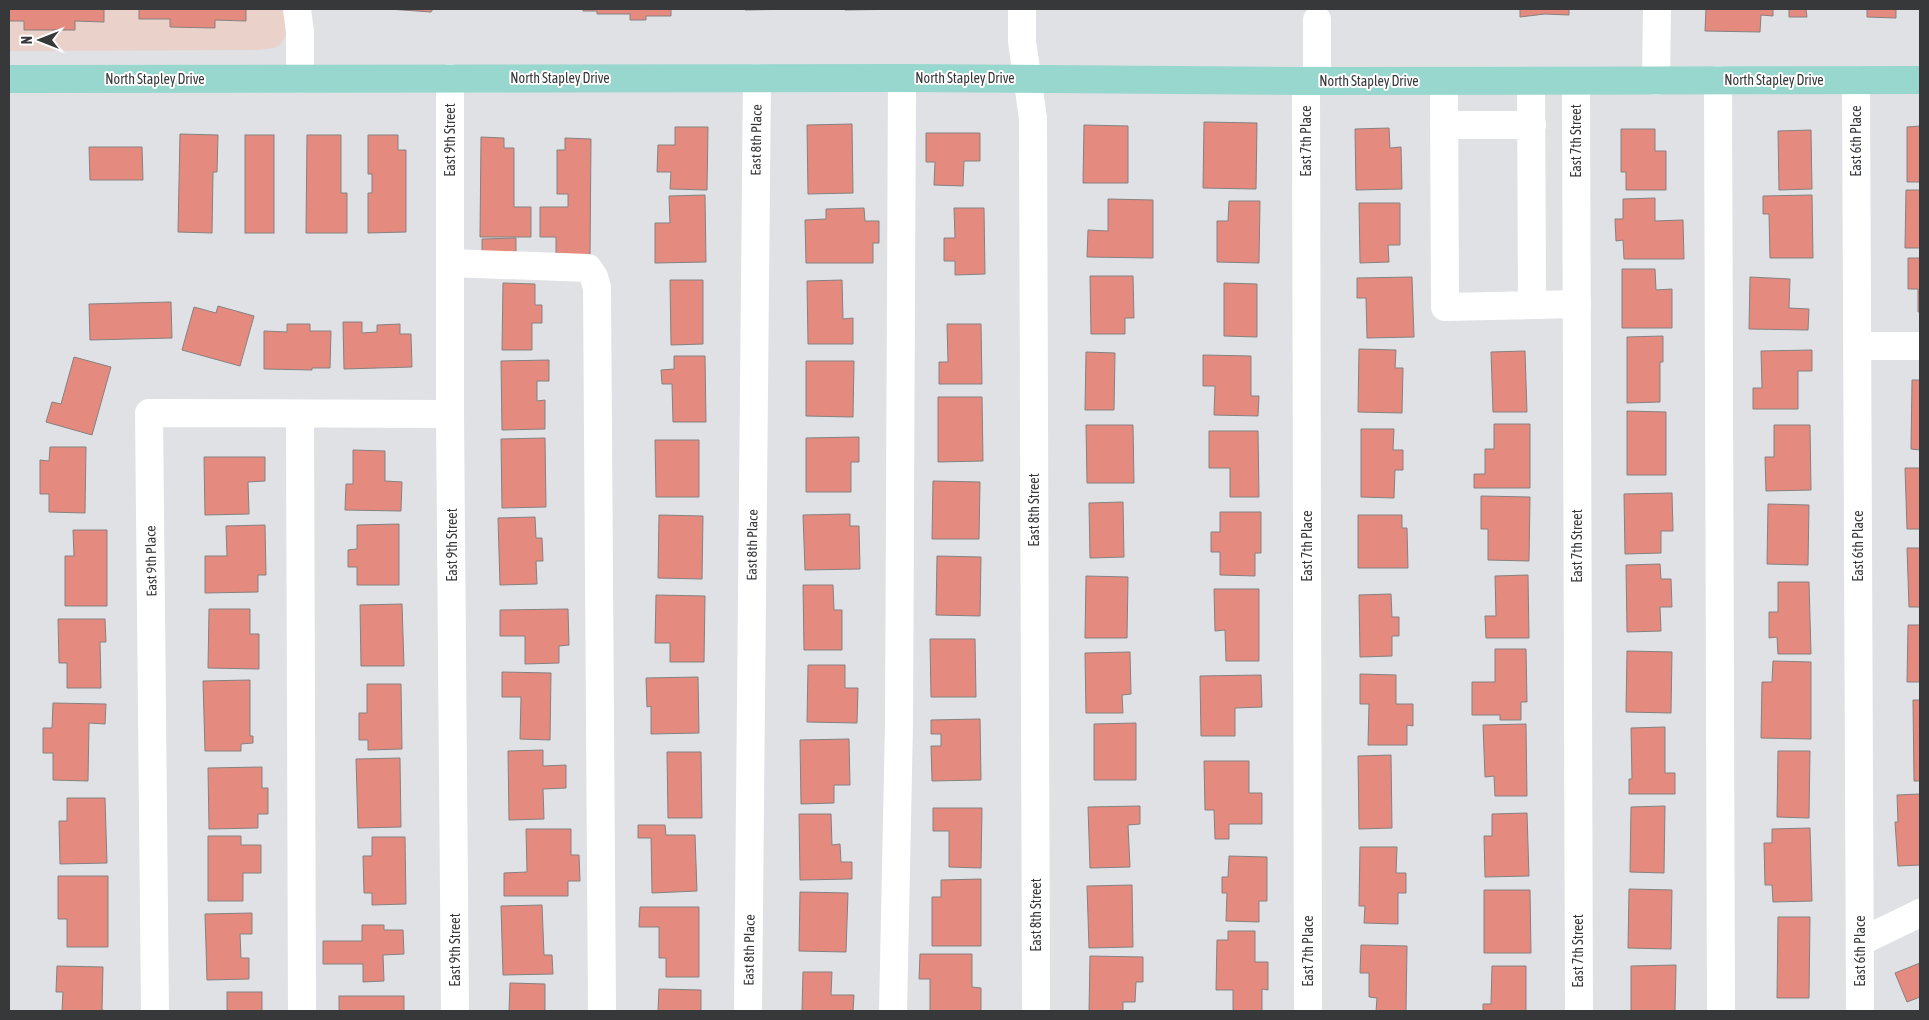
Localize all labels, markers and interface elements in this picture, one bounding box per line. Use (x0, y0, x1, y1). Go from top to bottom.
north arrow (15, 15, 65, 65)
text: N (19, 36, 35, 44)
street label: North Stapley Drive (510, 70, 610, 86)
street label: North Stapley Drive (915, 70, 1015, 86)
street label: North Stapley Drive (105, 71, 205, 87)
street label: North Stapley Drive (1724, 72, 1824, 88)
street label: North Stapley Drive (1319, 73, 1419, 89)
street label: East 9th Street (442, 103, 458, 177)
street label: East 8th Place (747, 104, 765, 176)
street label: East 7th Street (1568, 104, 1584, 178)
street label: East 7th Place (1298, 105, 1314, 177)
street label: East 6th Place (1848, 105, 1864, 177)
street label: East 8th Street (1026, 473, 1042, 547)
street label: East 9th Street (444, 508, 460, 582)
street label: East 8th Place (743, 509, 761, 581)
street label: East 7th Street (1569, 509, 1585, 583)
street label: East 7th Place (1299, 510, 1315, 582)
street label: East 6th Place (1850, 510, 1866, 582)
street label: East 9th Place (142, 525, 160, 597)
street label: East 8th Street (1028, 878, 1044, 952)
street label: East 9th Street (447, 913, 463, 987)
street label: East 8th Place (740, 914, 758, 986)
street label: East 7th Street (1570, 914, 1586, 988)
street label: East 7th Place (1300, 915, 1316, 987)
street label: East 6th Place (1852, 915, 1868, 987)

